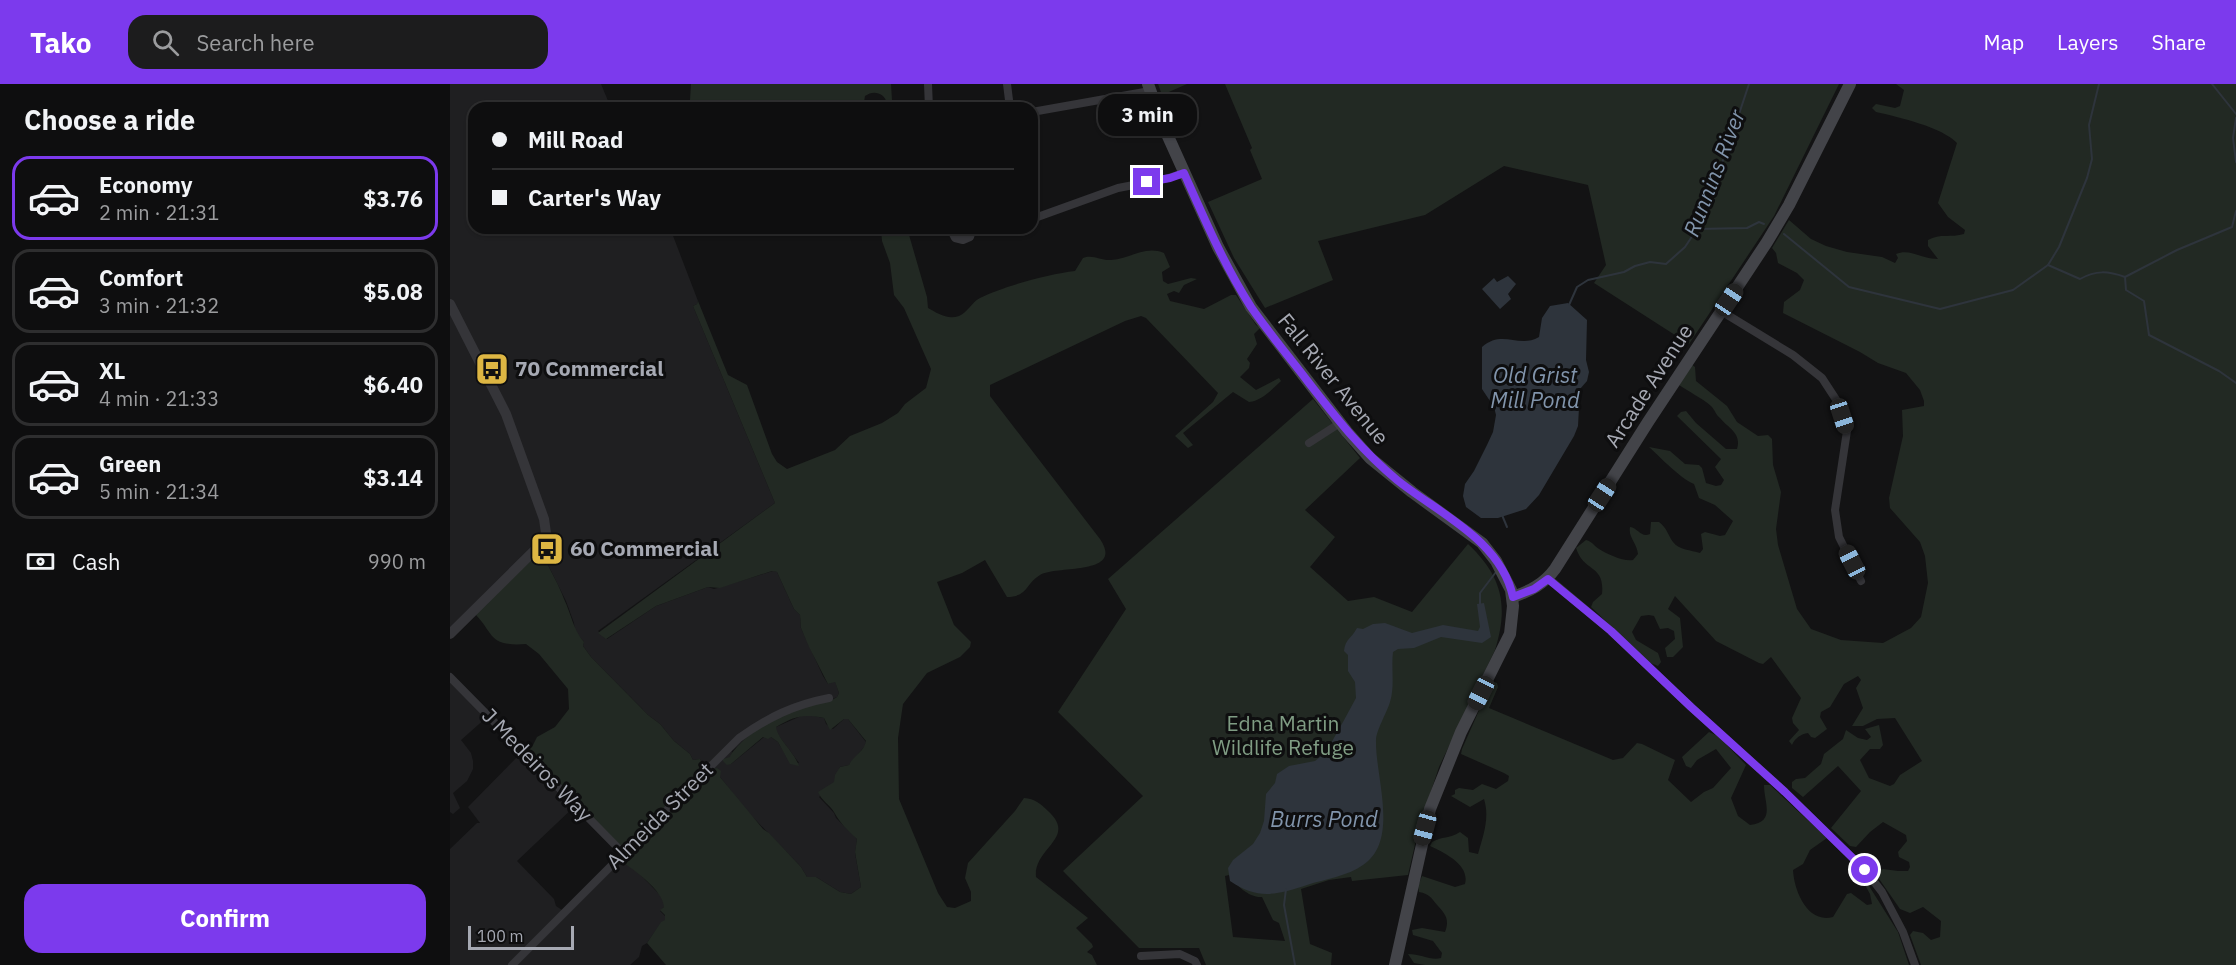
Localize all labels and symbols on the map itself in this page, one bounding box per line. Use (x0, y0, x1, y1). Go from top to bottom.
callout: 3 min (1098, 95, 1196, 137)
water label: Runnins River (1676, 104, 1751, 240)
route end (1133, 168, 1160, 195)
car (1711, 280, 1747, 320)
street label: Fall River Avenue (1272, 307, 1395, 450)
street label: Arcade Avenue (1598, 318, 1698, 452)
bus stop icon: 70 Commercial (474, 351, 510, 387)
place label: 70 Commercial (515, 354, 664, 382)
water label: Old Grist Mill Pond (1490, 360, 1580, 414)
car (1828, 396, 1856, 436)
car (1585, 475, 1619, 515)
bus stop icon: 60 Commercial (529, 531, 565, 567)
place label: 60 Commercial (570, 534, 719, 562)
car (1836, 542, 1868, 582)
car (1465, 673, 1497, 713)
street label: J Medeiros Way (476, 701, 599, 828)
park label: Edna Martin Wildlife Refuge (1212, 709, 1354, 761)
street label: Almeida Street (600, 756, 719, 875)
water label: Burrs Pond (1270, 804, 1378, 833)
car (1412, 808, 1438, 848)
route start (1851, 856, 1878, 883)
scale bar (468, 923, 574, 950)

